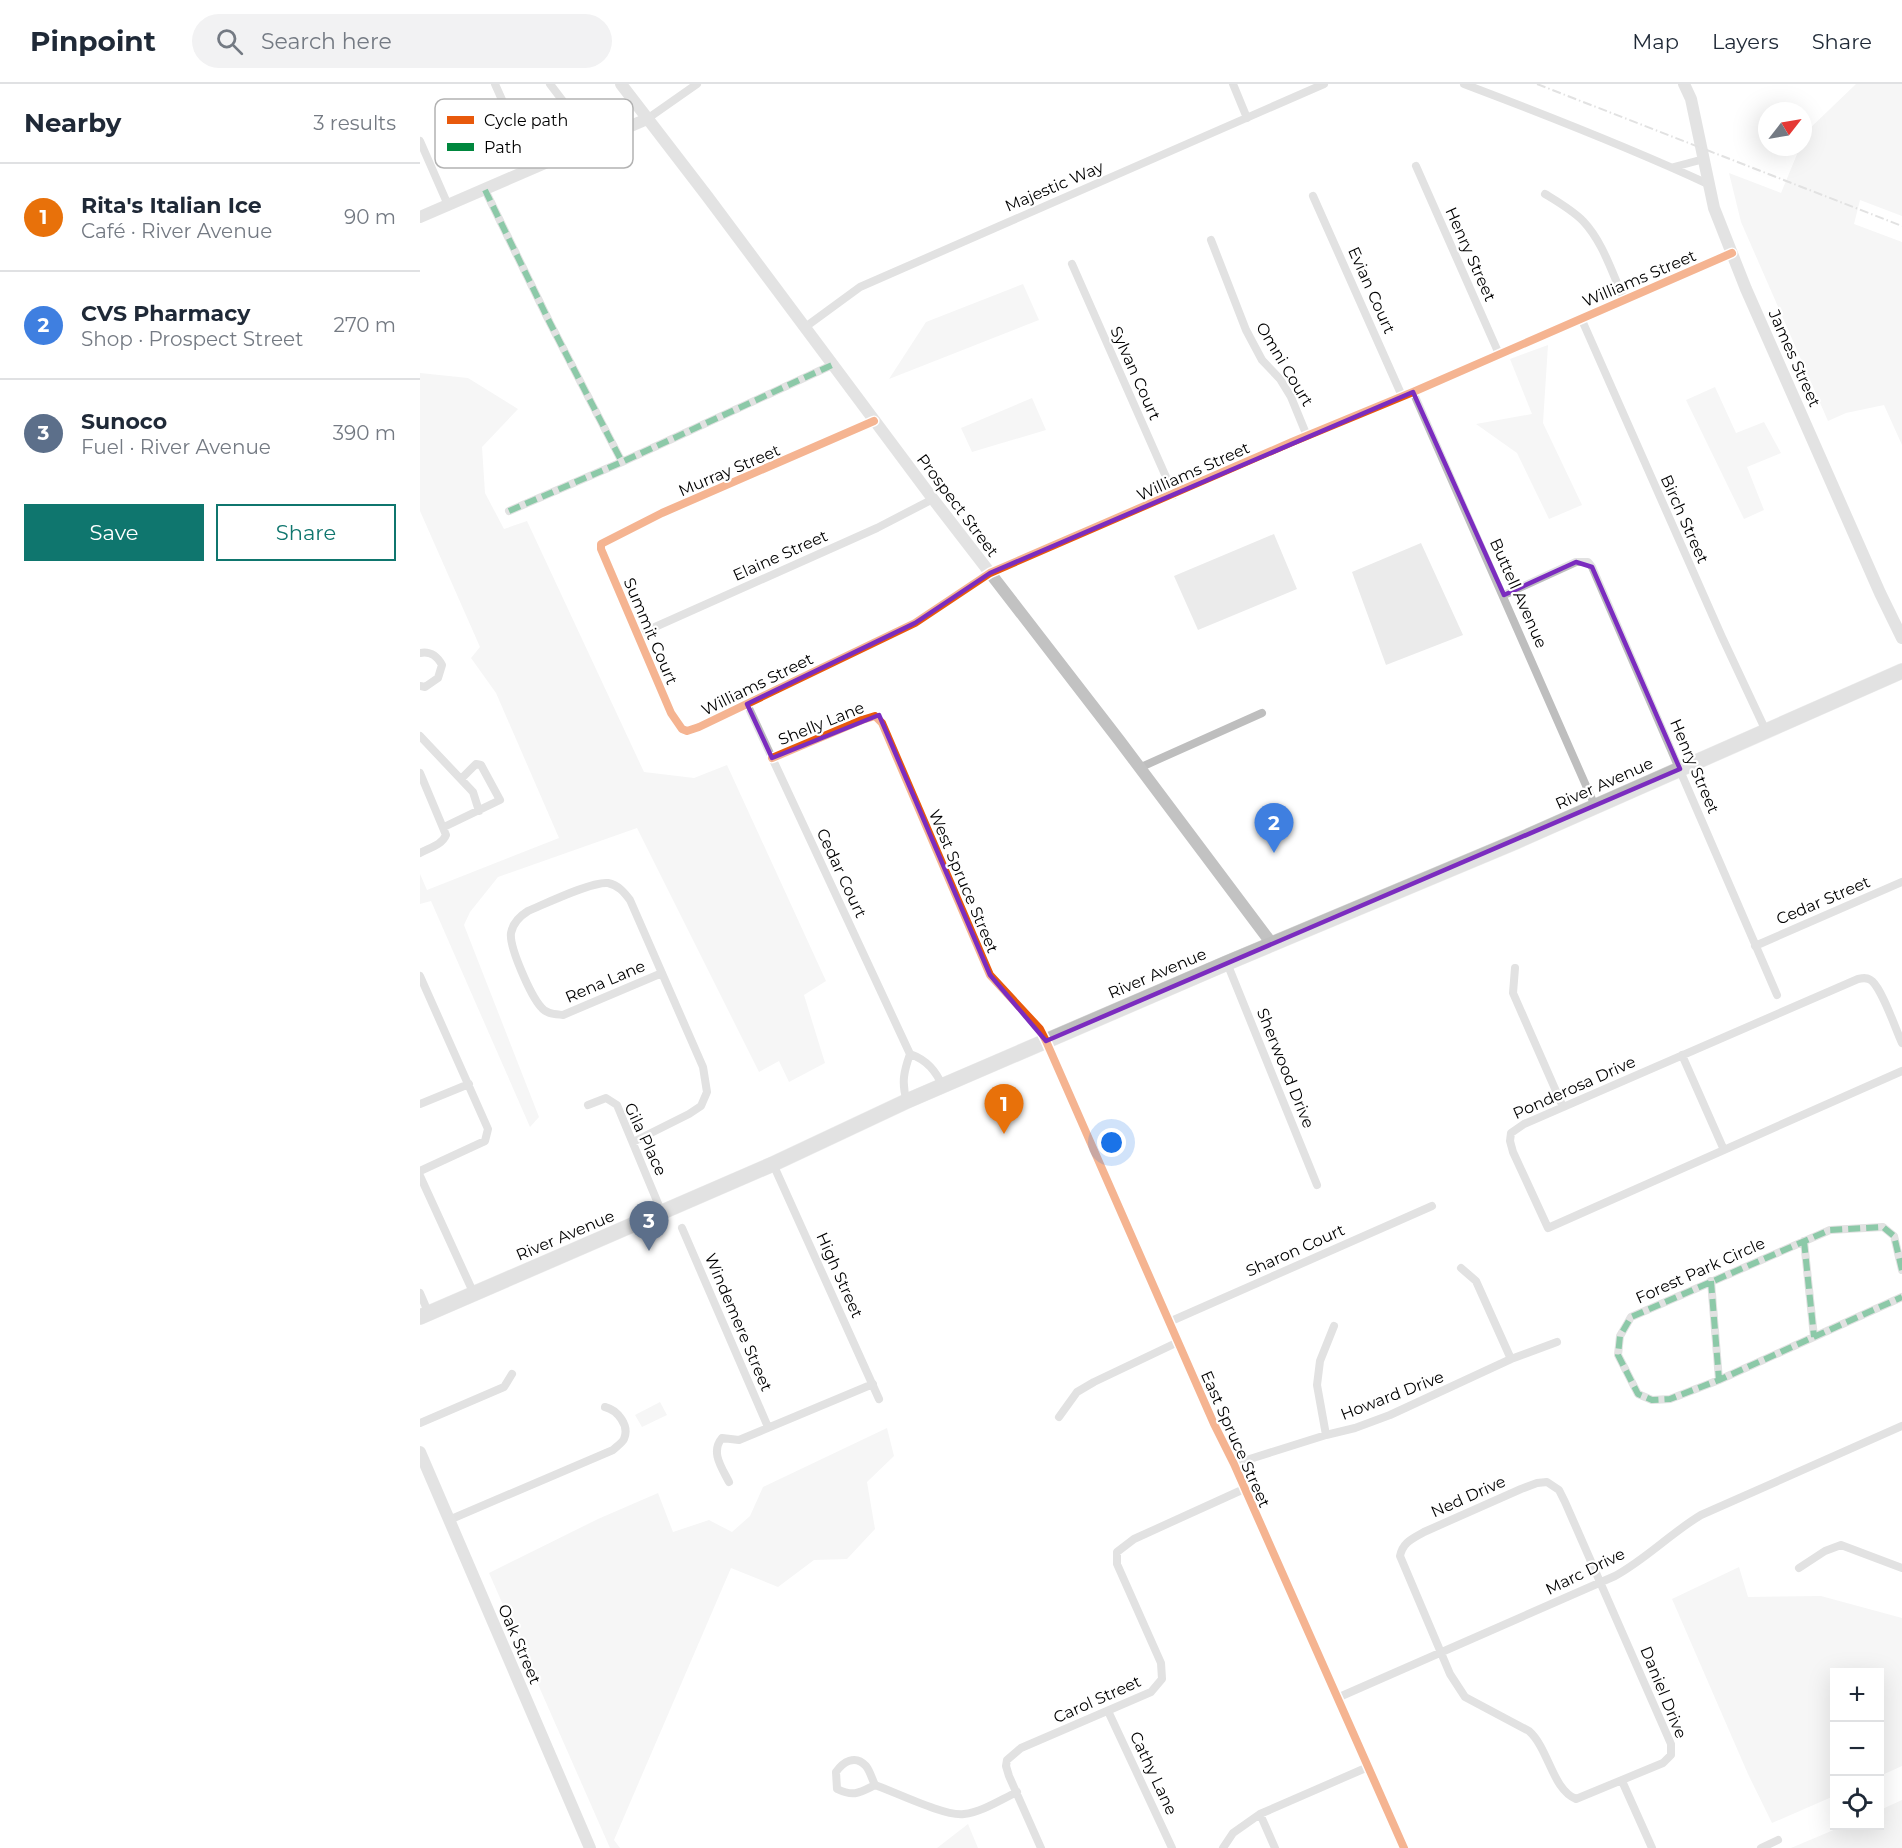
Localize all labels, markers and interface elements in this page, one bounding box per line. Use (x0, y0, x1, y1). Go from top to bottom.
search box (192, 14, 612, 68)
text: Pinpoint (30, 24, 156, 58)
icon: search (213, 25, 246, 58)
text: Search here (261, 28, 392, 55)
text: Map (1632, 29, 1679, 54)
text: Layers (1712, 29, 1779, 54)
text: Share (1812, 29, 1872, 54)
legend (435, 99, 633, 168)
north arrow (1758, 102, 1812, 156)
text: Nearby (24, 107, 121, 139)
text: 3 results (313, 111, 396, 135)
text: Cycle path (484, 111, 568, 130)
text: Path (484, 138, 522, 157)
street label: Majestic Way (1002, 157, 1107, 216)
text: Rita's Italian Ice (81, 192, 262, 219)
street label: Henry Street (1441, 204, 1500, 305)
text: 1 (40, 205, 47, 229)
text: 90 m (344, 205, 396, 229)
text: Café · River Avenue (81, 219, 272, 243)
street label: Evian Court (1344, 244, 1399, 337)
street label: Williams Street (1580, 246, 1699, 311)
text: CVS Pharmacy (81, 300, 250, 327)
street label: James Street (1764, 306, 1825, 410)
text: 2 (38, 313, 49, 337)
text: 270 m (334, 313, 396, 337)
street label: Omni Court (1252, 319, 1317, 410)
street label: Sylvan Court (1106, 323, 1165, 423)
text: Shop · Prospect Street (81, 327, 303, 351)
text: Sunoco (81, 408, 167, 435)
text: 3 (38, 421, 49, 445)
text: 390 m (333, 421, 396, 445)
text: Fuel · River Avenue (81, 435, 271, 459)
street label: Williams Street (1134, 438, 1253, 505)
street label: Murray Street (676, 440, 783, 500)
street label: Prospect Street (913, 450, 1003, 561)
street label: Birch Street (1657, 472, 1713, 567)
button: Save (24, 504, 204, 561)
button: Share (216, 504, 396, 561)
street label: Elaine Street (730, 526, 831, 585)
street label: Buttell Avenue (1486, 535, 1551, 651)
street label: Summit Court (619, 575, 682, 688)
street label: Williams Street (698, 649, 816, 720)
street label: Shelly Lane (775, 698, 867, 749)
street label: Henry Street (1666, 716, 1723, 817)
street label: River Avenue (1552, 753, 1656, 813)
pin: 2 (1254, 804, 1294, 853)
street label: West Spruce Street (925, 807, 1003, 956)
street label: Cedar Court (813, 825, 871, 921)
street label: Cedar Street (1773, 872, 1873, 929)
street label: River Avenue (1105, 944, 1209, 1003)
street label: Rena Lane (562, 956, 648, 1007)
street label: Sherwood Drive (1253, 1005, 1318, 1131)
street label: Ponderosa Drive (1510, 1052, 1638, 1123)
pin: 1 (984, 1084, 1024, 1134)
street label: Gila Place (620, 1100, 671, 1179)
your location (1097, 1128, 1126, 1157)
pin: 3 (630, 1202, 668, 1251)
street label: River Avenue (513, 1206, 617, 1265)
street label: Sharon Court (1243, 1220, 1348, 1281)
street label: High Street (812, 1229, 867, 1321)
street label: Forest Park Circle (1633, 1233, 1768, 1308)
street label: Windemere Street (701, 1250, 776, 1395)
street label: Howard Drive (1338, 1367, 1447, 1424)
street label: East Spruce Street (1197, 1368, 1274, 1511)
street label: Ned Drive (1428, 1472, 1508, 1521)
street label: Marc Drive (1542, 1544, 1628, 1599)
street label: Oak Street (494, 1601, 545, 1687)
street label: Daniel Drive (1636, 1643, 1691, 1741)
map controls (1830, 1668, 1884, 1830)
button: + (1830, 1668, 1884, 1722)
street label: Carol Street (1051, 1672, 1144, 1727)
button: − (1830, 1722, 1884, 1776)
street label: Cathy Lane (1126, 1728, 1181, 1818)
button: locate (1830, 1776, 1884, 1830)

